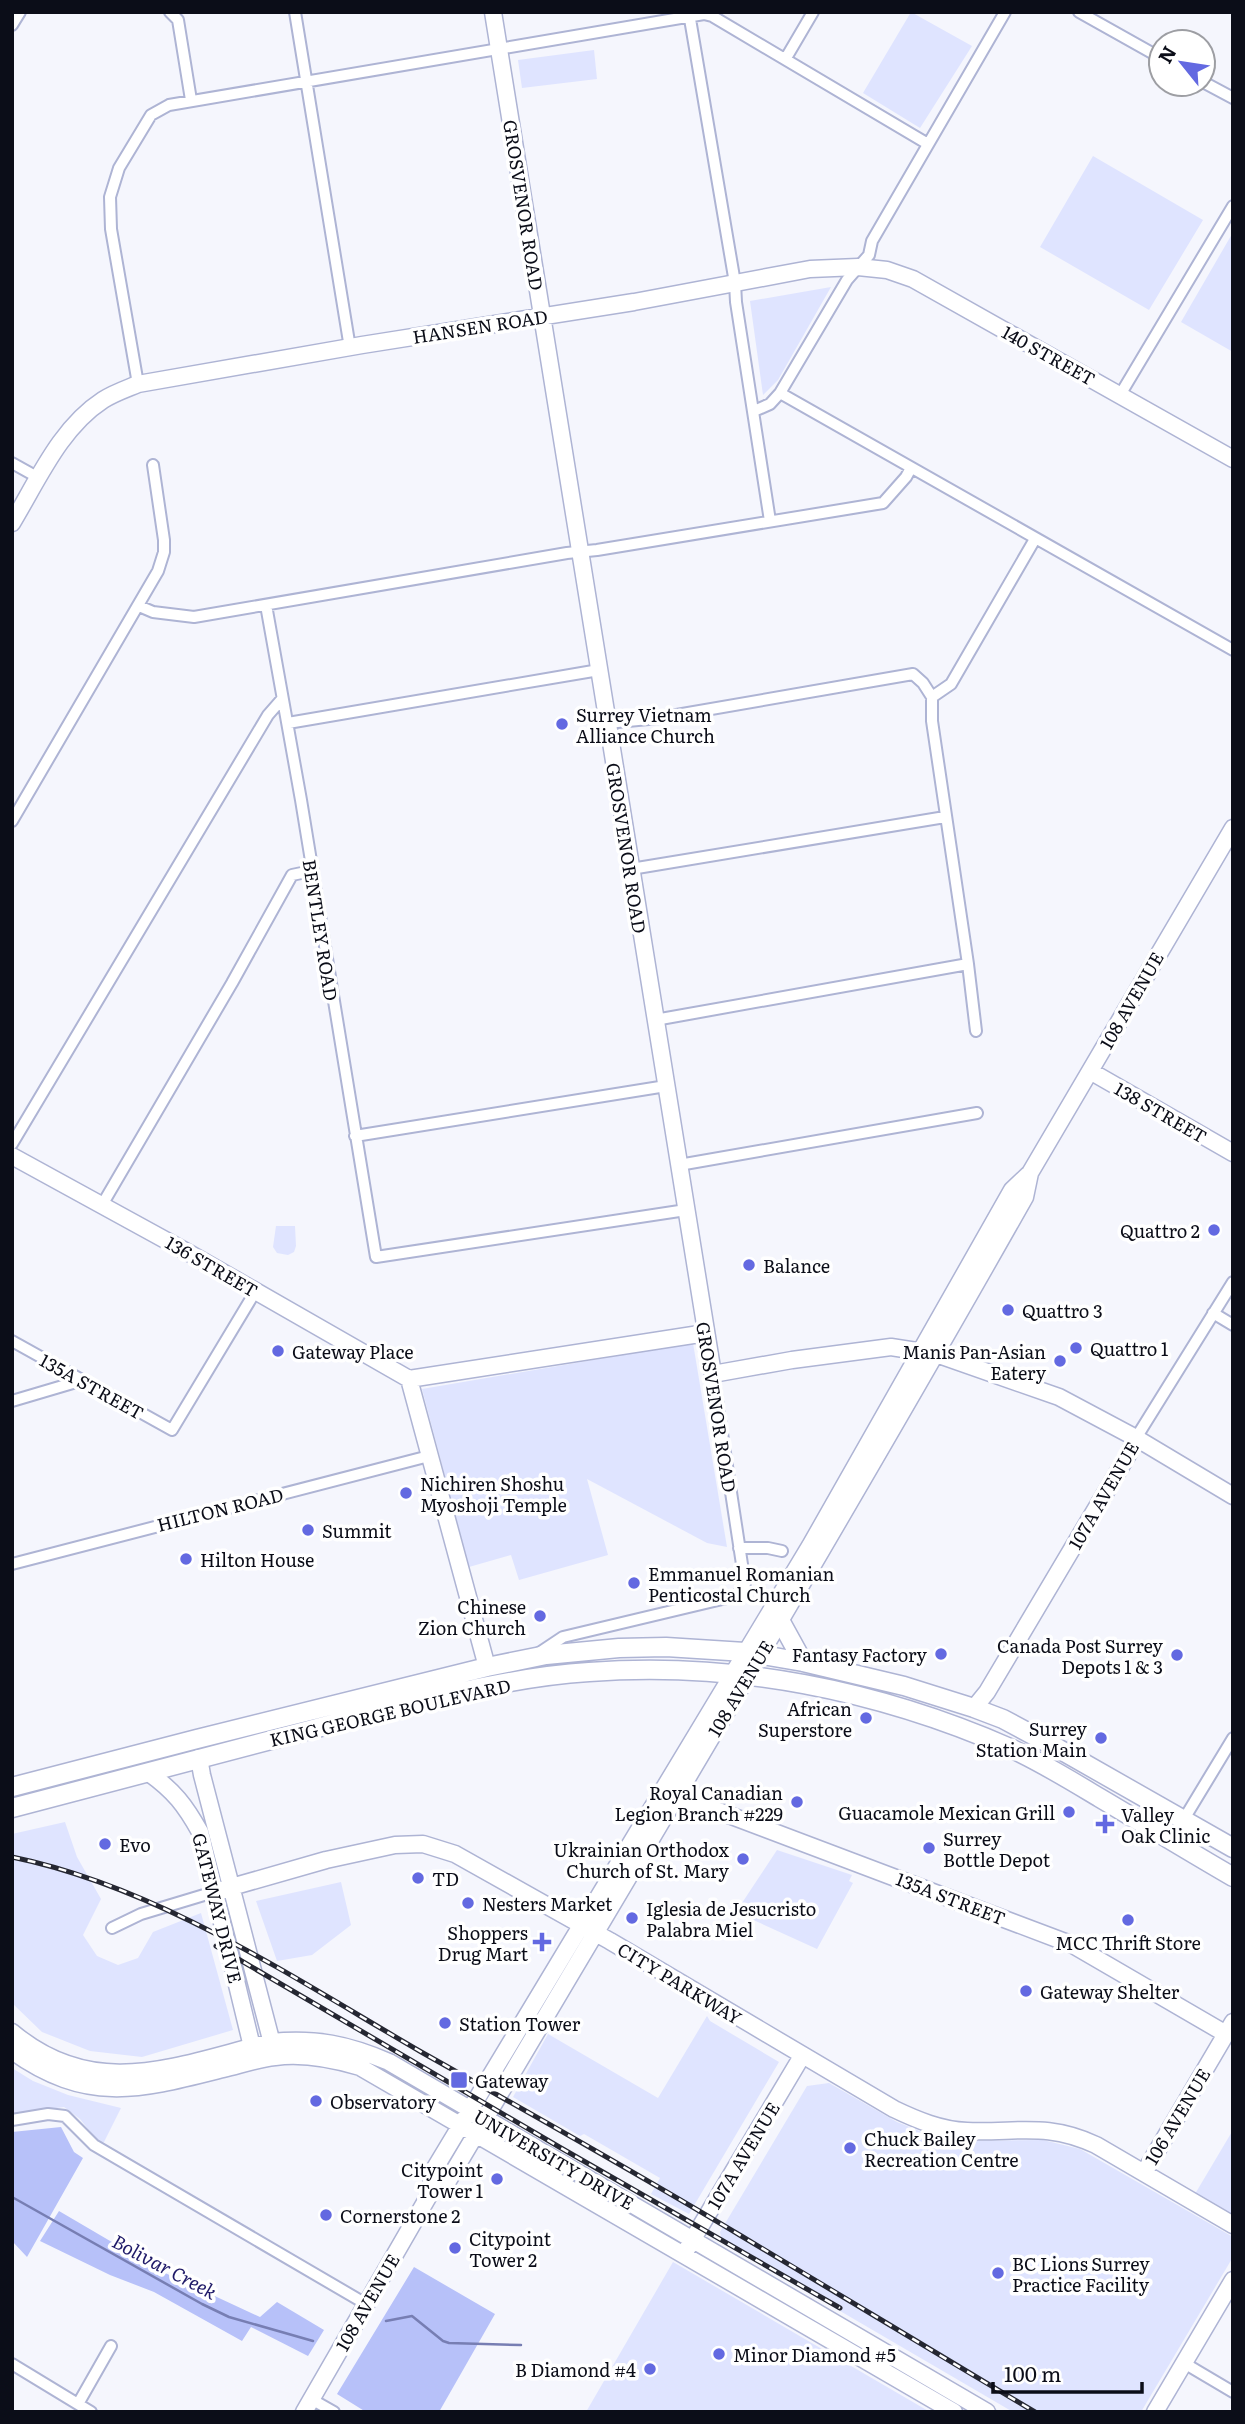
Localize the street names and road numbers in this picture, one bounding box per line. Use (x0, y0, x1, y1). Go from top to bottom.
street label: GROSVENOR ROAD (497, 118, 551, 292)
street label: HANSEN ROAD (411, 302, 549, 350)
street label: 140 STREET (997, 318, 1101, 392)
street label: GROSVENOR ROAD (600, 761, 654, 935)
street label: BENTLEY ROAD (296, 857, 346, 1003)
street label: 108 AVENUE (1092, 946, 1170, 1054)
street label: 138 STREET (1110, 1075, 1212, 1149)
street label: 136 STREET (161, 1229, 263, 1303)
street label: GROSVENOR ROAD (690, 1320, 744, 1494)
street label: 135A STREET (35, 1346, 149, 1426)
street label: 107A AVENUE (1061, 1436, 1145, 1554)
street label: HILTON ROAD (154, 1480, 286, 1538)
street label: 108 AVENUE (701, 1635, 779, 1741)
street label: KING GEORGE BOULEVARD (267, 1671, 513, 1753)
street label: GATEWAY DRIVE (186, 1830, 250, 1986)
street label: 135A STREET (892, 1865, 1010, 1931)
street label: CITY PARKWAY (613, 1935, 747, 2031)
street label: 106 AVENUE (1138, 2063, 1216, 2169)
street label: 107A AVENUE (700, 2096, 786, 2214)
street label: UNIVERSITY DRIVE (469, 2102, 639, 2216)
street label: 108 AVENUE (328, 2248, 406, 2356)

